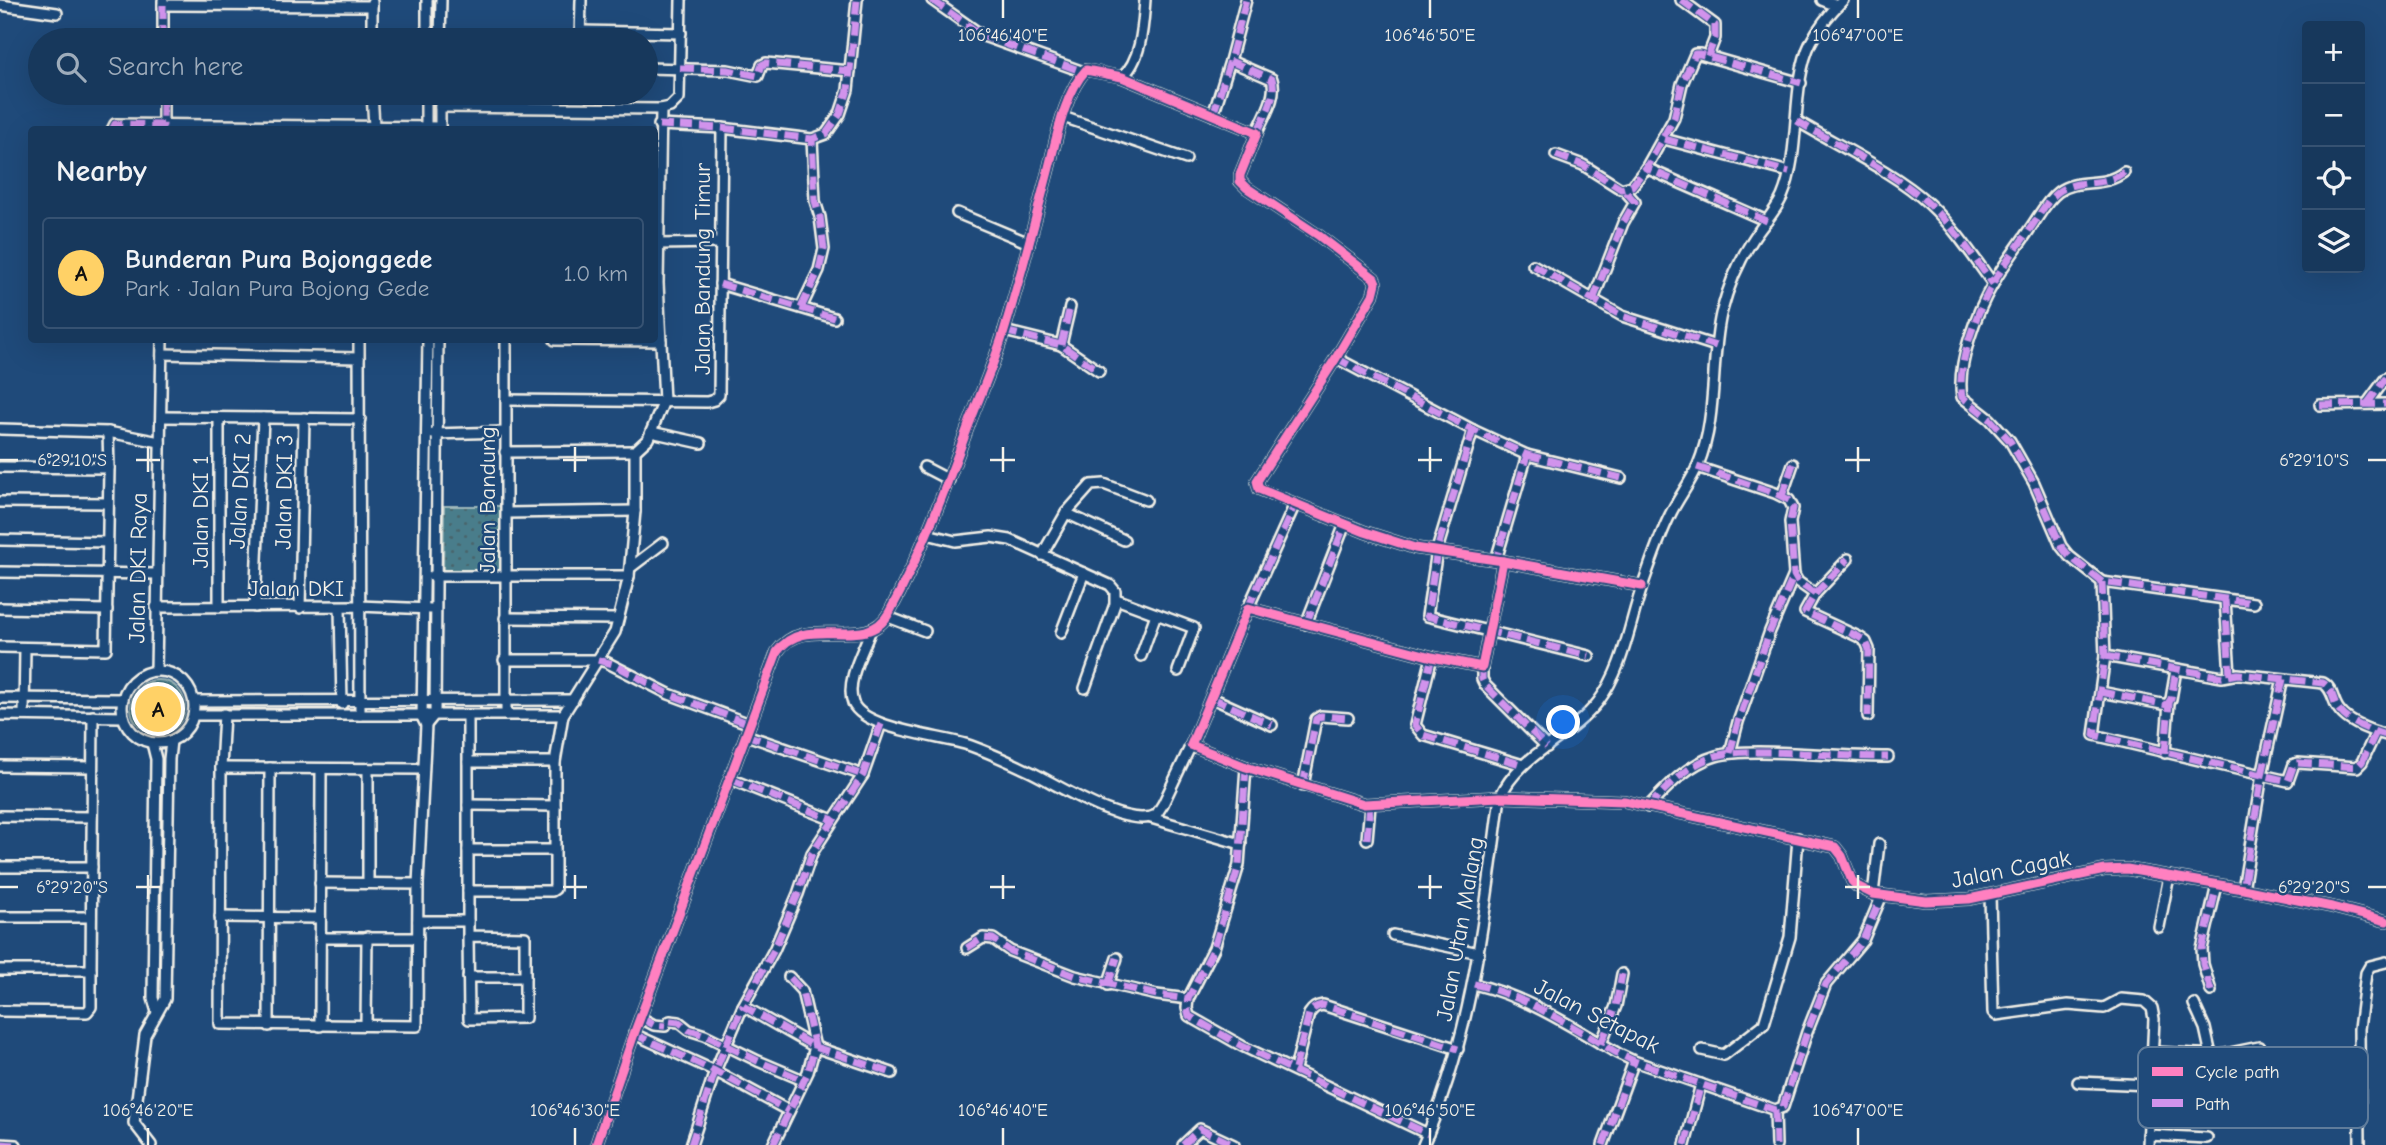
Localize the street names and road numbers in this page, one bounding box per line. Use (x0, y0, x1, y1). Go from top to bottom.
street label: Jalan Bandung Timur (689, 162, 716, 375)
street label: Jalan Bandung (474, 426, 501, 574)
street label: Jalan DKI 2 (223, 432, 257, 550)
street label: Jalan DKI 3 (269, 434, 299, 550)
street label: Jalan DKI 1 (187, 456, 214, 568)
street label: Jalan DKI Raya (123, 492, 153, 644)
street label: Jalan DKI (248, 575, 344, 602)
street label: Jalan Utan Malang (1430, 835, 1490, 1023)
street label: Jalan Cagak (1949, 844, 2073, 894)
street label: Jalan Setapak (1530, 973, 1664, 1059)

